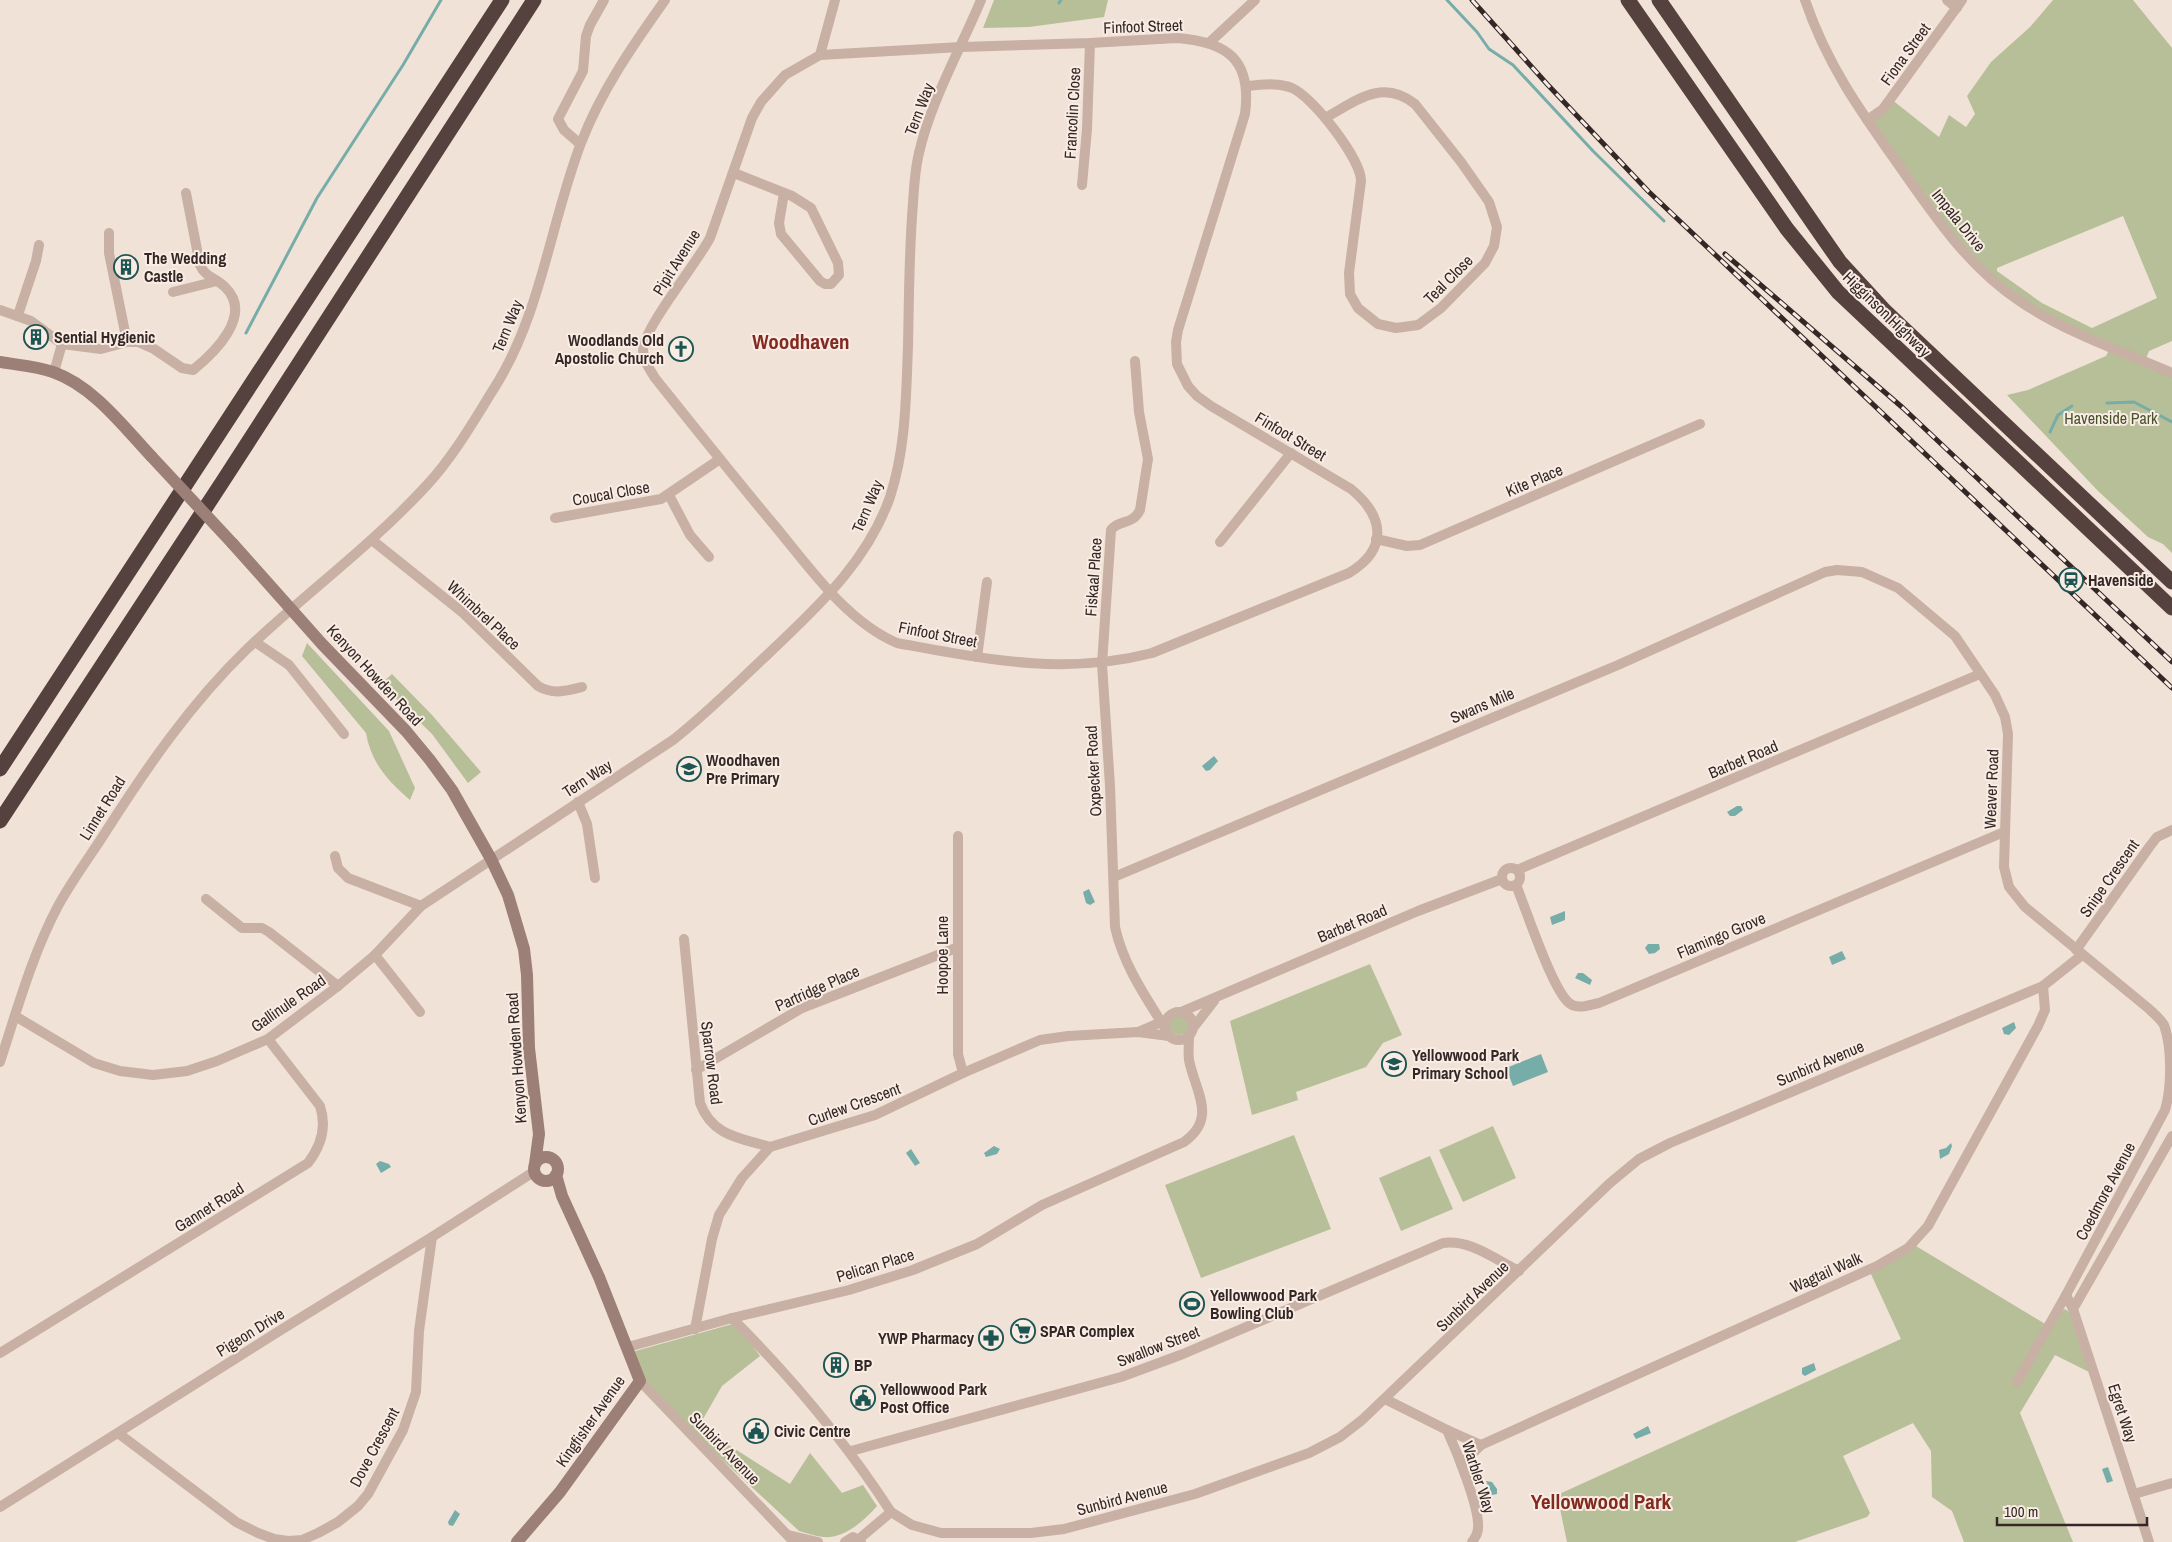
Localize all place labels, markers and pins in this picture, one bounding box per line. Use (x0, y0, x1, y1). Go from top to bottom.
place label: The Wedding Castle (144, 247, 226, 287)
building icon: The Wedding Castle (113, 254, 139, 280)
building icon: Sential Hygienic (23, 324, 49, 350)
place label: Sential Hygienic (54, 326, 155, 348)
place label: Woodlands Old Apostolic Church (555, 329, 664, 369)
church icon: Woodlands Old Apostolic Church (668, 336, 694, 362)
station icon: Havenside (2058, 567, 2084, 593)
place label: Havenside (2088, 569, 2154, 591)
place label: Woodhaven Pre Primary (706, 749, 780, 789)
school or university icon: Woodhaven Pre Primary (676, 756, 702, 782)
place label: Yellowwood Park Primary School (1412, 1044, 1520, 1084)
school or university icon: Yellowwood Park Primary School (1381, 1051, 1407, 1077)
place label: Yellowwood Park Bowling Club (1210, 1284, 1318, 1324)
sports icon: Yellowwood Park Bowling Club (1179, 1291, 1205, 1317)
supermarket icon: SPAR Complex (1010, 1318, 1036, 1344)
place label: SPAR Complex (1040, 1320, 1135, 1342)
pharmacy icon: YWP Pharmacy (978, 1325, 1004, 1351)
place label: YWP Pharmacy (878, 1327, 975, 1349)
building icon: BP (823, 1352, 849, 1378)
place label: BP (854, 1354, 872, 1376)
place label: Yellowwood Park Post Office (880, 1378, 988, 1418)
public building icon: Yellowwood Park Post Office (850, 1385, 876, 1411)
public building icon: Civic Centre (743, 1418, 769, 1444)
place label: Civic Centre (774, 1420, 851, 1442)

